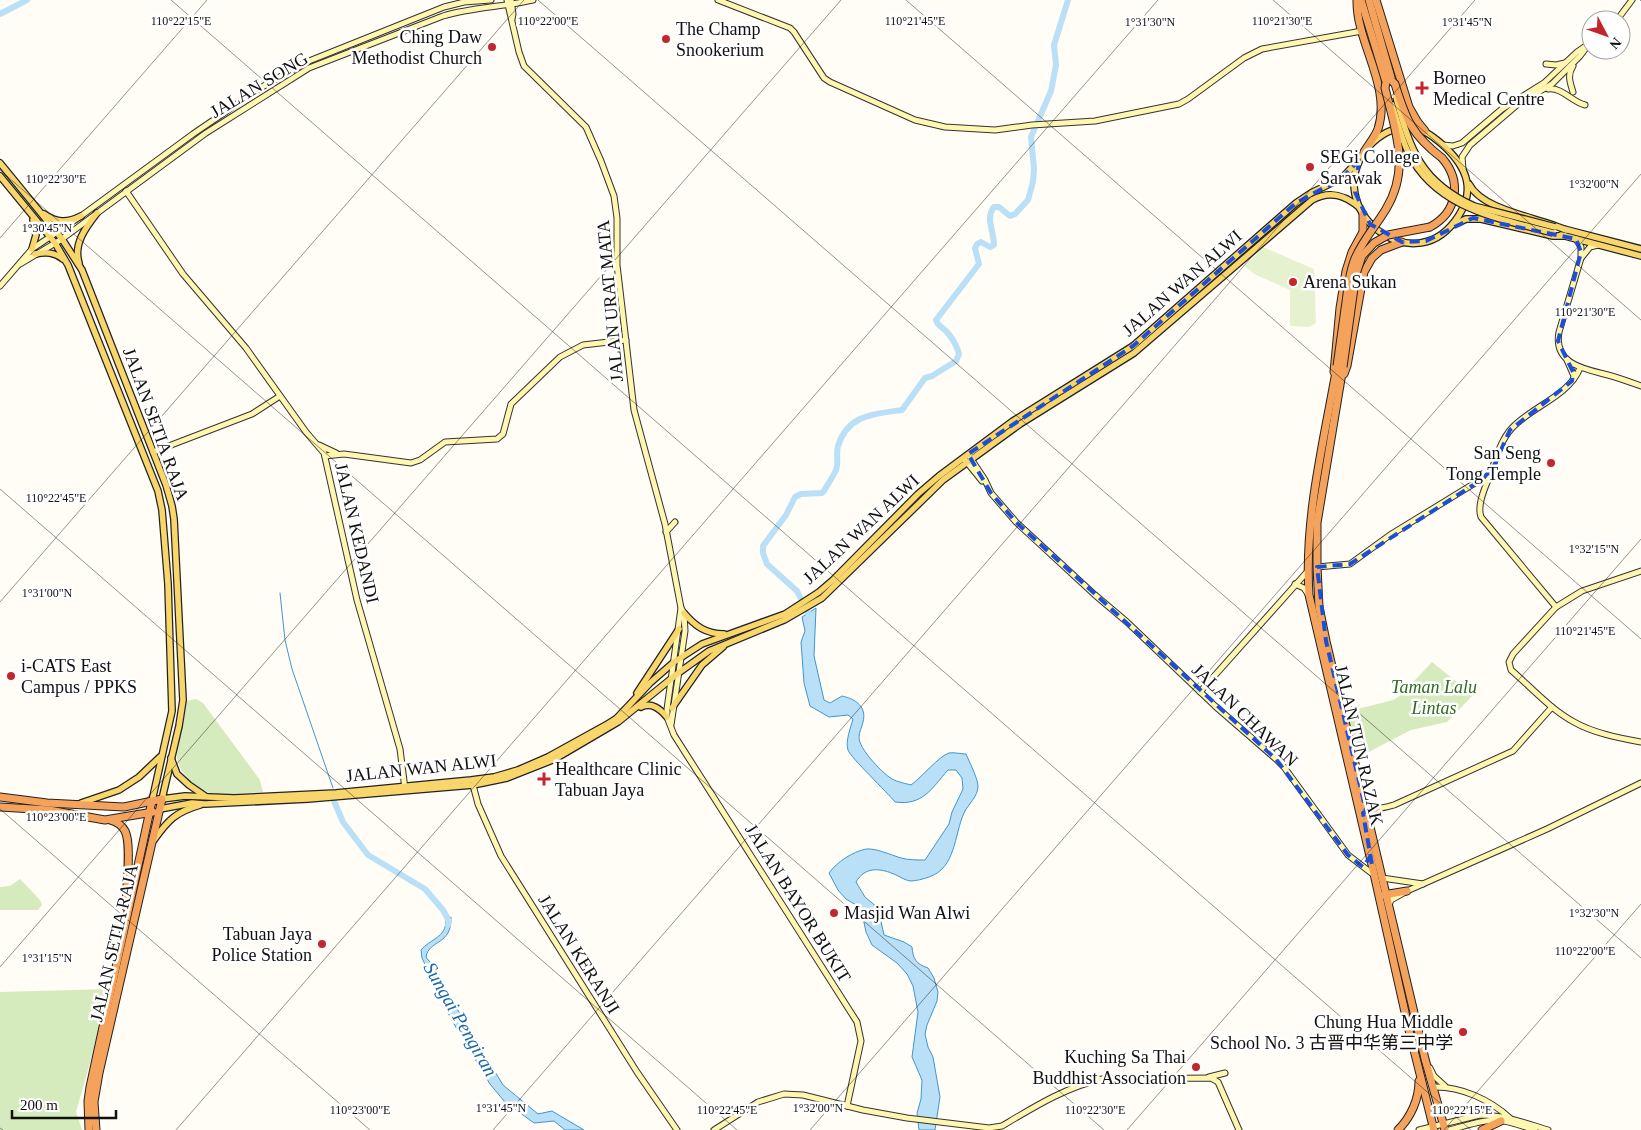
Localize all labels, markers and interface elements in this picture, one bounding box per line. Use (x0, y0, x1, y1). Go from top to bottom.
north arrow (1581, 10, 1631, 60)
text: 110°22'15"E (151, 14, 211, 28)
text: 110°22'00"E (518, 14, 578, 28)
text: 110°21'45"E (885, 14, 945, 28)
text: 110°21'30"E (1252, 14, 1312, 28)
text: 1°31'30"N (1125, 15, 1176, 29)
text: 1°31'45"N (1442, 15, 1493, 29)
place label: The Champ Snookerium (676, 19, 764, 60)
place label: Ching Daw Methodist Church (352, 27, 482, 68)
marker: The Champ Snookerium (660, 33, 672, 45)
text: N (1606, 34, 1624, 52)
marker: Ching Daw Methodist Church (486, 41, 498, 53)
street label: JALAN SONG (206, 48, 312, 122)
place label: Borneo Medical Centre (1433, 68, 1544, 109)
marker: Borneo Medical Centre (1415, 81, 1429, 95)
place label: SEGi College Sarawak (1320, 147, 1420, 188)
marker: SEGi College Sarawak (1304, 161, 1316, 173)
text: 110°22'30"E (26, 172, 86, 186)
text: 1°32'00"N (1569, 177, 1620, 191)
street label: JALAN URAT MATA (593, 219, 627, 383)
text: 1°30'45"N (22, 221, 73, 235)
street label: JALAN WAN ALWI (1118, 226, 1246, 340)
place label: Arena Sukan (1303, 272, 1396, 292)
marker: Arena Sukan (1287, 276, 1299, 288)
text: 110°21'30"E (1555, 305, 1615, 319)
street label: JALAN SETIA RAJA (119, 345, 193, 503)
place label: San Seng Tong Temple (1446, 443, 1541, 484)
marker: San Seng Tong Temple (1545, 457, 1557, 469)
street label: JALAN KEDANDI (331, 461, 383, 605)
street label: JALAN WAN ALWI (799, 470, 923, 588)
text: 110°22'45"E (26, 491, 86, 505)
text: 1°32'15"N (1569, 542, 1620, 556)
text: 1°31'00"N (22, 586, 73, 600)
text: 110°21'45"E (1555, 624, 1615, 638)
place label: i-CATS East Campus / PPKS (21, 656, 137, 697)
street label: JALAN CHAWAN (1188, 660, 1302, 770)
street label: JALAN TUN RAZAK (1331, 663, 1387, 827)
marker: i-CATS East Campus / PPKS (5, 670, 17, 682)
park label: Taman Lalu Lintas (1391, 677, 1477, 718)
street label: JALAN WAN ALWI (345, 750, 497, 786)
place label: Healthcare Clinic Tabuan Jaya (555, 759, 681, 800)
marker: Healthcare Clinic Tabuan Jaya (537, 772, 551, 786)
text: 110°23'00"E (26, 810, 86, 824)
street label: JALAN BAYOR BUKIT (741, 820, 855, 986)
street label: JALAN SETIA RAJA (86, 862, 142, 1024)
street label: JALAN KERANJI (534, 891, 624, 1017)
place label: Masjid Wan Alwi (844, 903, 970, 923)
text: 1°32'30"N (1569, 906, 1620, 920)
marker: Masjid Wan Alwi (828, 907, 840, 919)
place label: Tabuan Jaya Police Station (212, 924, 312, 965)
marker: Tabuan Jaya Police Station (316, 938, 328, 950)
text: 110°22'00"E (1555, 944, 1615, 958)
text: 1°31'15"N (22, 951, 73, 965)
water label: Sungai Pengiran (419, 958, 502, 1080)
place label: Chung Hua Middle School No. 3 古晋中华第三中学 (1210, 1012, 1453, 1053)
marker: Chung Hua Middle School No. 3 古晋中华第三中学 (1457, 1026, 1469, 1038)
place label: Kuching Sa Thai Buddhist Association (1032, 1047, 1186, 1088)
marker: Kuching Sa Thai Buddhist Association (1190, 1061, 1202, 1073)
scale bar (12, 1088, 116, 1120)
text: 200 m (20, 1097, 58, 1113)
text: 1°31'45"N (476, 1101, 527, 1115)
text: 1°32'00"N (793, 1101, 844, 1115)
text: 110°23'00"E (330, 1103, 390, 1117)
text: 110°22'45"E (697, 1103, 757, 1117)
text: 110°22'30"E (1065, 1103, 1125, 1117)
text: 110°22'15"E (1432, 1103, 1492, 1117)

